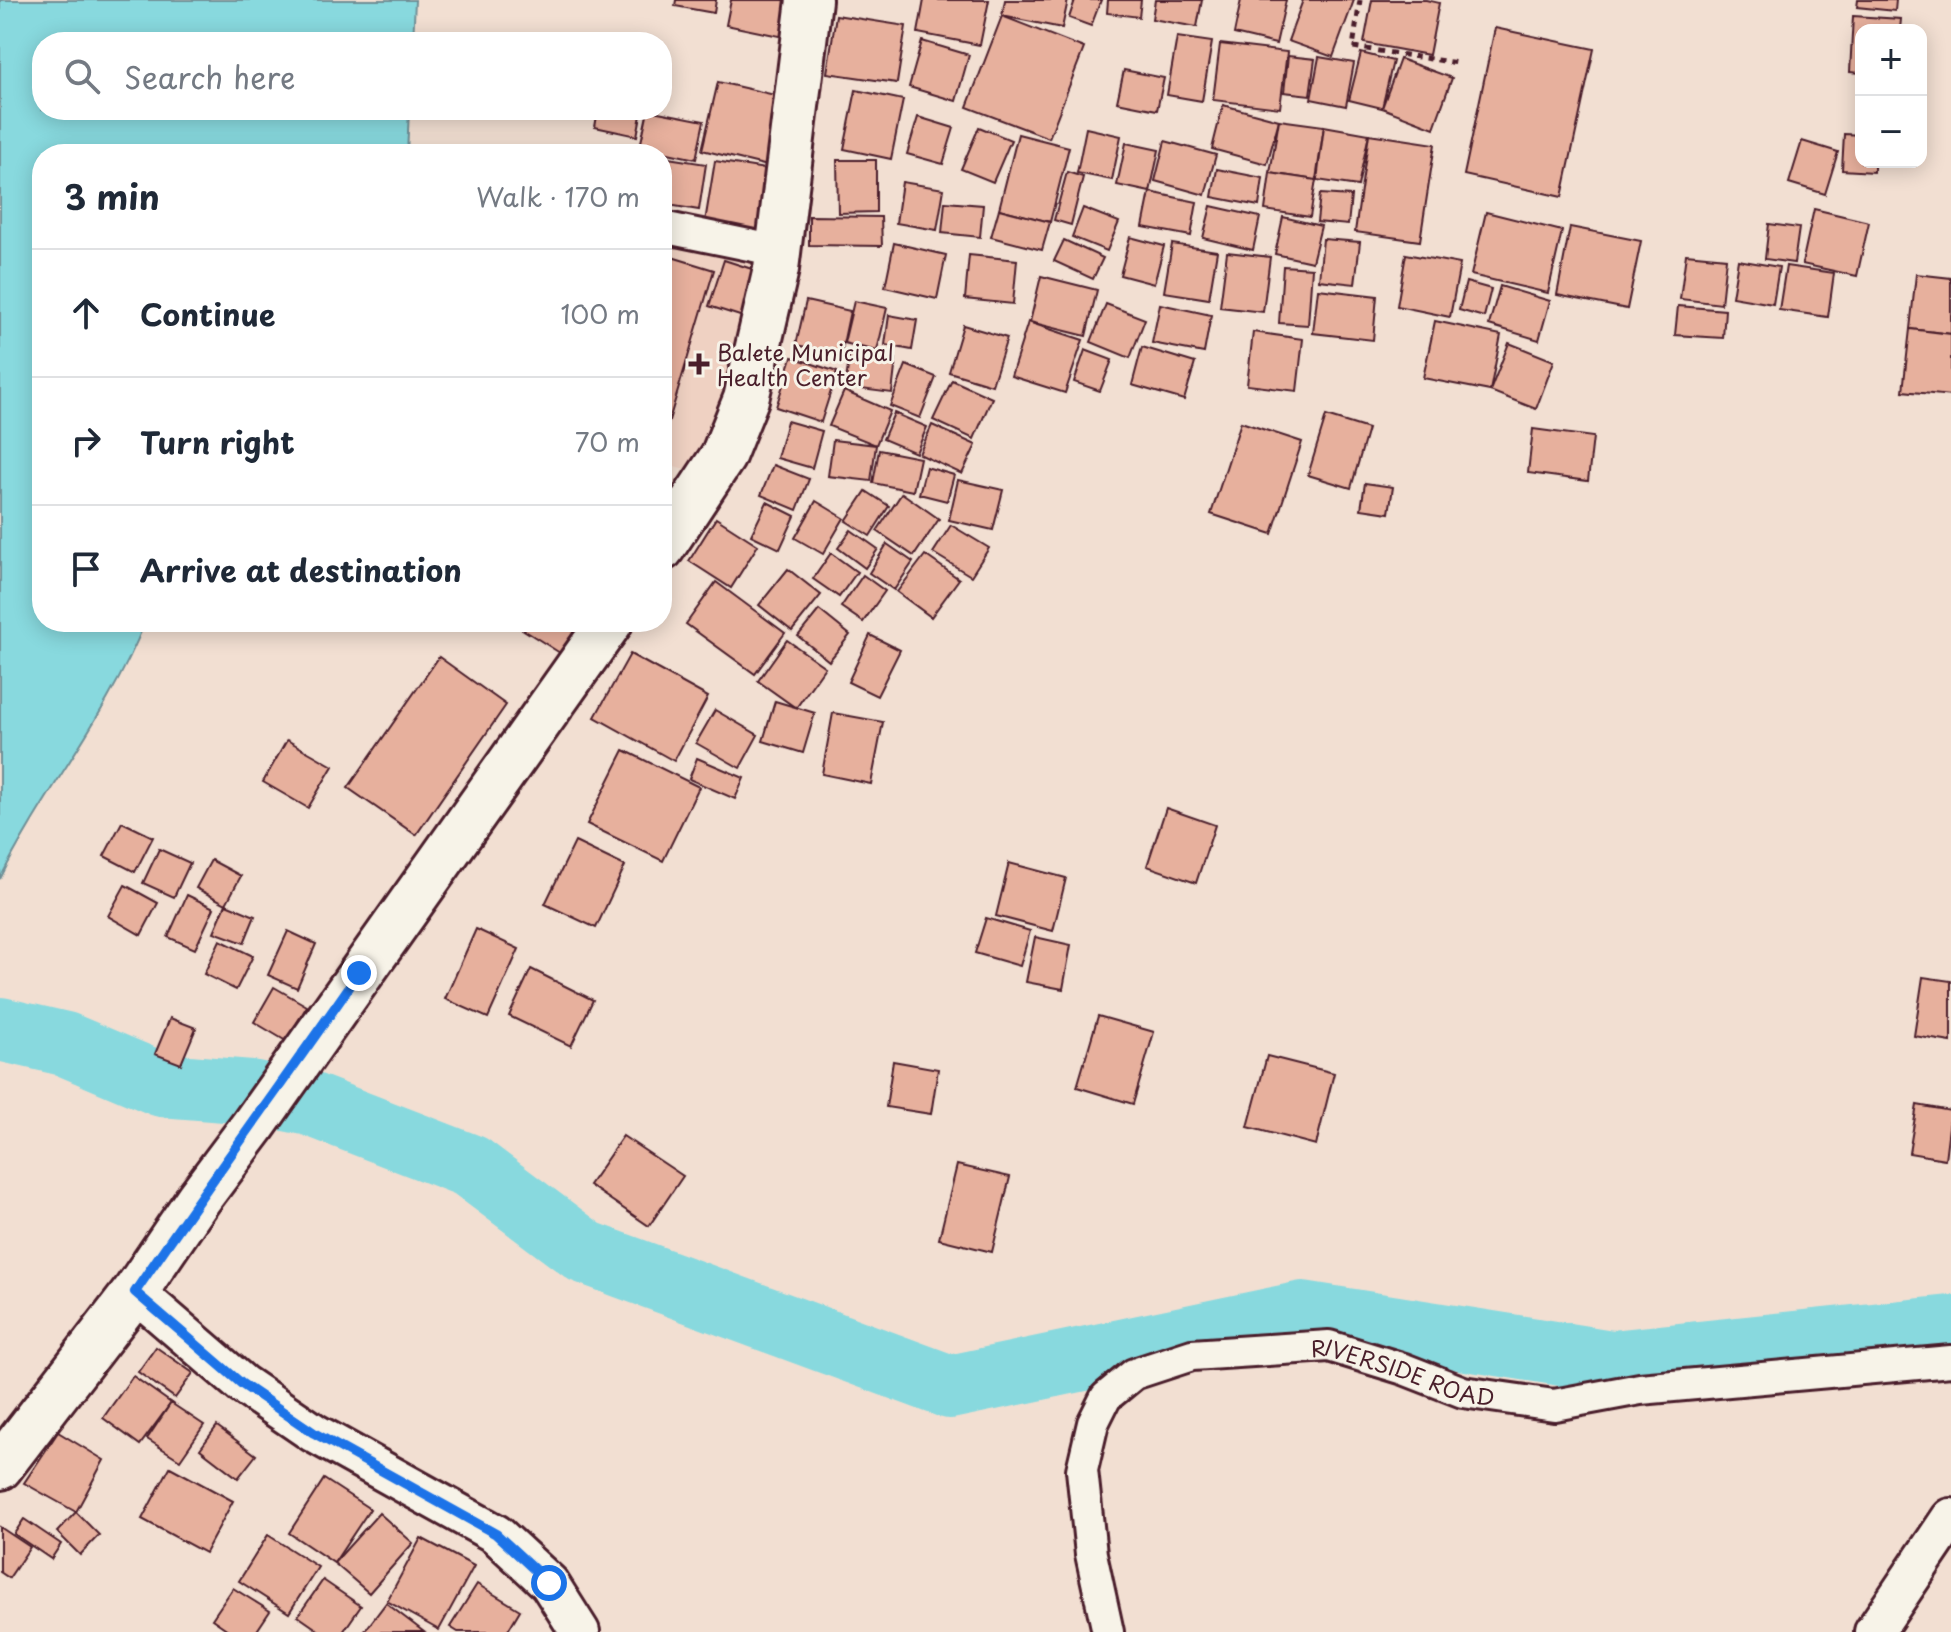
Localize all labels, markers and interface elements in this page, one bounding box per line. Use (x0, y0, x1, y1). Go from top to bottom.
map controls (1855, 24, 1927, 168)
button: + (1855, 24, 1927, 96)
search box (32, 32, 672, 120)
icon: search (60, 54, 104, 98)
text: Search here (124, 54, 296, 99)
button: − (1855, 96, 1927, 168)
text: 3 min (64, 170, 160, 222)
text: Walk · 170 m (476, 177, 640, 216)
icon: ahead (64, 291, 108, 335)
text: Continue (140, 291, 275, 336)
text: 100 m (560, 294, 640, 333)
place label: Balete Municipal Health Center (717, 335, 894, 393)
marker: Balete Municipal Health Center (688, 353, 710, 375)
icon: right (64, 419, 108, 463)
text: Turn right (140, 419, 295, 464)
text: 70 m (575, 422, 640, 461)
icon: arrive (64, 547, 108, 591)
text: Arrive at destination (140, 547, 462, 592)
route end (341, 955, 377, 991)
street label: RIVERSIDE ROAD (1310, 1329, 1497, 1413)
route start (531, 1565, 567, 1601)

